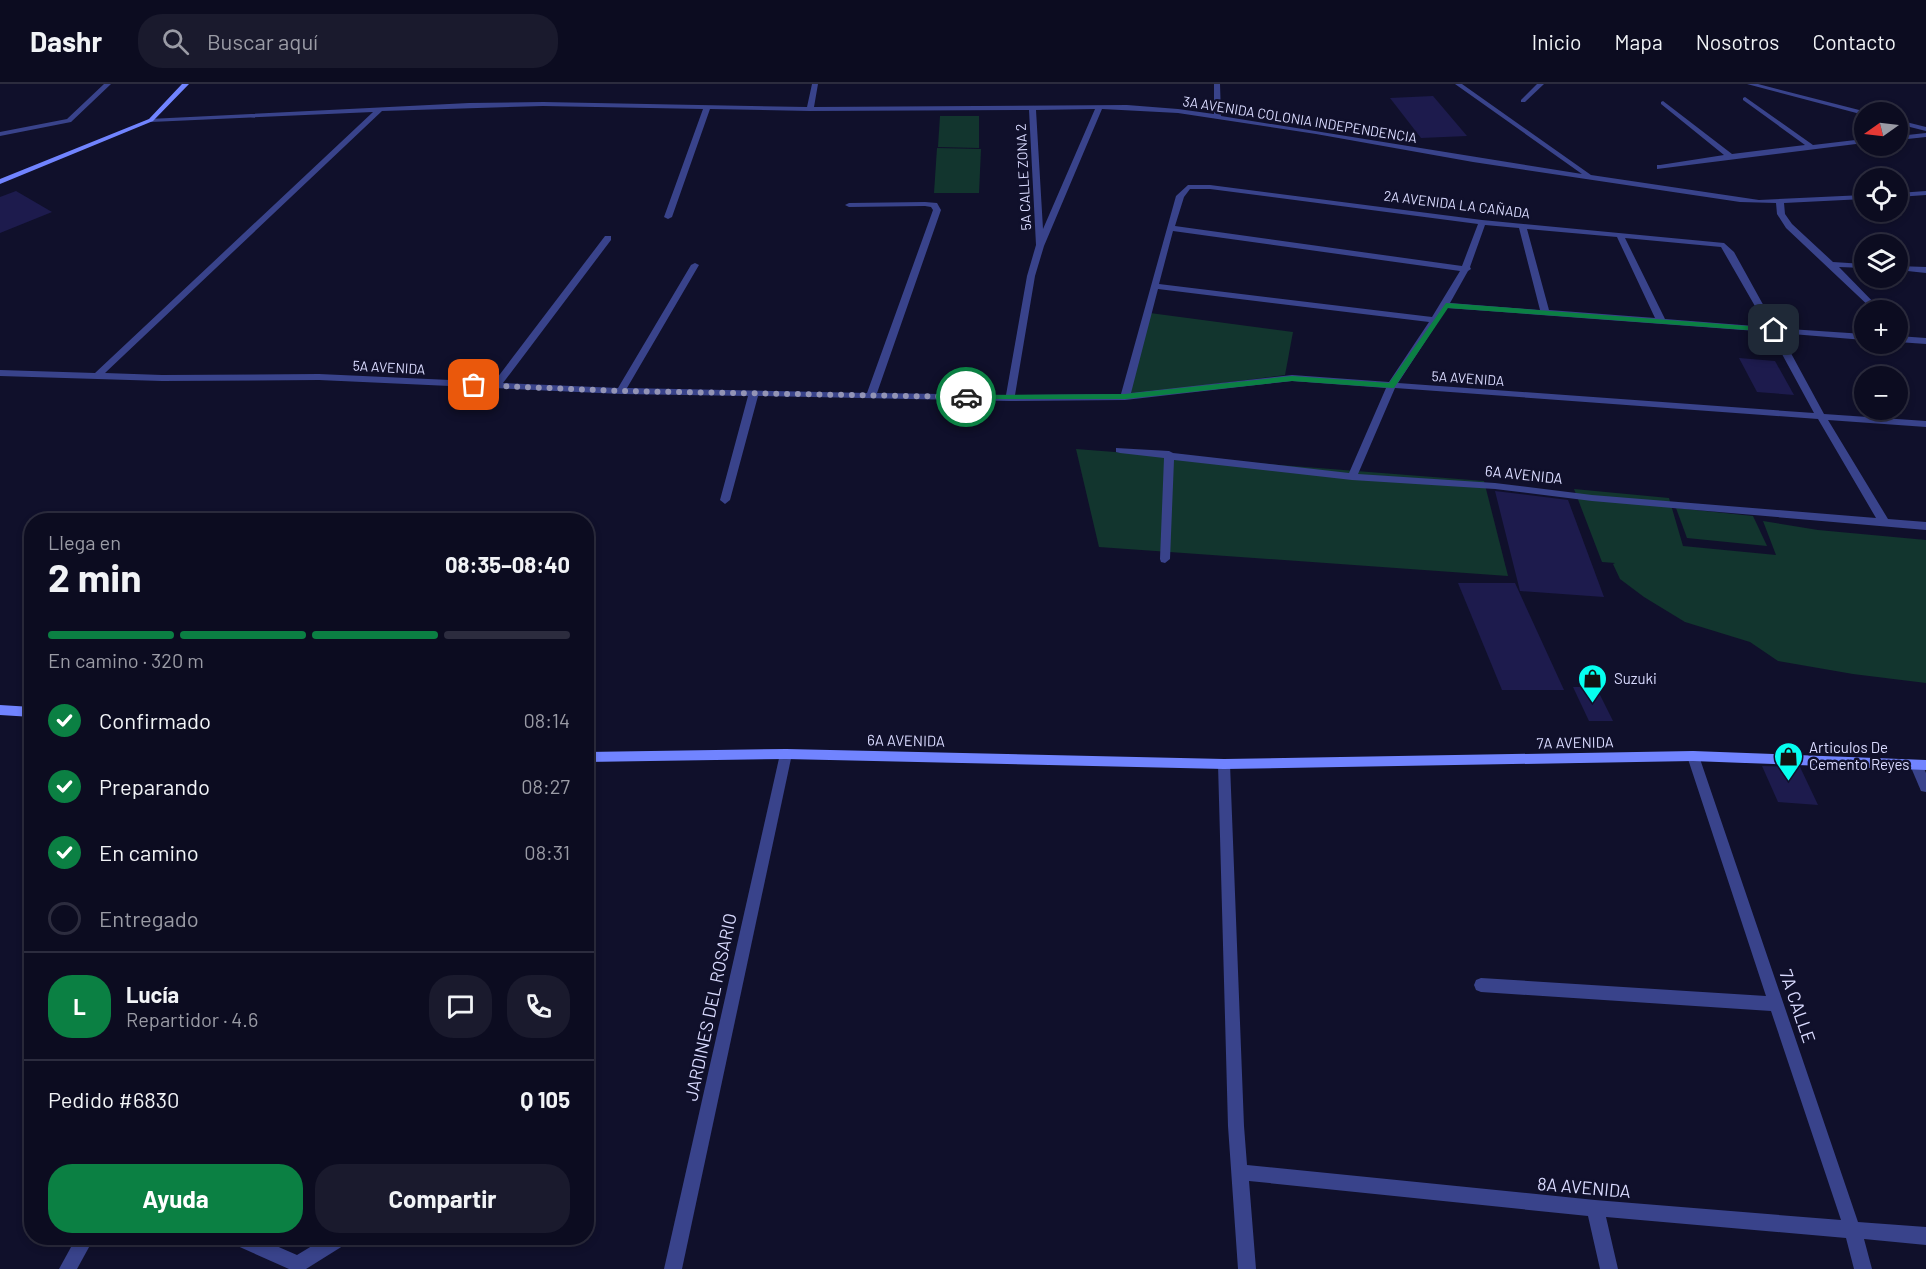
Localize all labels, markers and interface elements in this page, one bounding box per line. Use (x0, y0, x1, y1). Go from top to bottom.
search box (138, 14, 558, 68)
text: Dashr (30, 24, 102, 58)
icon: search (159, 25, 192, 58)
text: Buscar aquí (207, 28, 318, 54)
text: Inicio (1532, 29, 1582, 54)
text: Mapa (1615, 29, 1663, 54)
text: Nosotros (1696, 29, 1779, 54)
text: Contacto (1812, 29, 1896, 54)
street label: 3A AVENIDA COLONIA INDEPENDENCIA (1182, 92, 1419, 146)
north arrow (1854, 102, 1908, 156)
map controls (1854, 102, 1908, 420)
street label: 5A CALLE ZONA 2 (1012, 123, 1034, 231)
button: locate (1854, 168, 1908, 222)
street label: 2A AVENIDA LA CAÑADA (1383, 187, 1532, 221)
button: layers (1854, 234, 1908, 288)
button: + (1854, 300, 1908, 354)
pin (1748, 304, 1799, 355)
icon: home (1757, 313, 1790, 346)
street label: 5A AVENIDA (352, 357, 426, 377)
pin (448, 359, 499, 410)
button: − (1854, 366, 1908, 420)
courier (936, 367, 996, 427)
street label: 5A AVENIDA (1431, 367, 1505, 389)
icon: bag (457, 368, 490, 401)
icon: car (950, 381, 983, 414)
street label: 6A AVENIDA (1484, 461, 1564, 487)
text: Llega en (48, 530, 121, 554)
text: 08:35–08:40 (445, 551, 570, 577)
text: 2 min (48, 553, 141, 600)
text: En camino · 320 m (48, 648, 204, 672)
shop icon: Suzuki (1577, 662, 1609, 704)
place label: Suzuki (1614, 669, 1657, 687)
icon: check (48, 704, 81, 737)
text: Confirmado (99, 707, 211, 733)
text: 08:14 (523, 708, 570, 732)
street label: 6A AVENIDA (867, 730, 945, 750)
street label: 7A AVENIDA (1536, 732, 1614, 752)
place label: Articulos De Cemento Reyes (1809, 738, 1910, 773)
shop icon: Articulos De Cemento Reyes (1772, 740, 1804, 782)
icon: check (48, 770, 81, 803)
text: Preparando (99, 773, 210, 799)
text: 08:27 (521, 774, 570, 798)
icon: check (48, 836, 81, 869)
text: En camino (99, 839, 199, 865)
text: 08:31 (524, 840, 570, 864)
text: Entregado (99, 905, 199, 931)
street label: JARDINES DEL ROSARIO (679, 911, 741, 1103)
street label: 7A CALLE (1775, 966, 1821, 1046)
button: chat (429, 975, 492, 1038)
button: phone (507, 975, 570, 1038)
text: Lucía (126, 981, 179, 1007)
text: L (73, 993, 86, 1019)
text: Repartidor · 4.6 (126, 1007, 258, 1031)
text: Pedido #6830 (48, 1086, 179, 1112)
text: Q 105 (520, 1086, 570, 1112)
button: Ayuda (48, 1164, 303, 1233)
button: Compartir (315, 1164, 570, 1233)
street label: 8A AVENIDA (1536, 1172, 1632, 1202)

